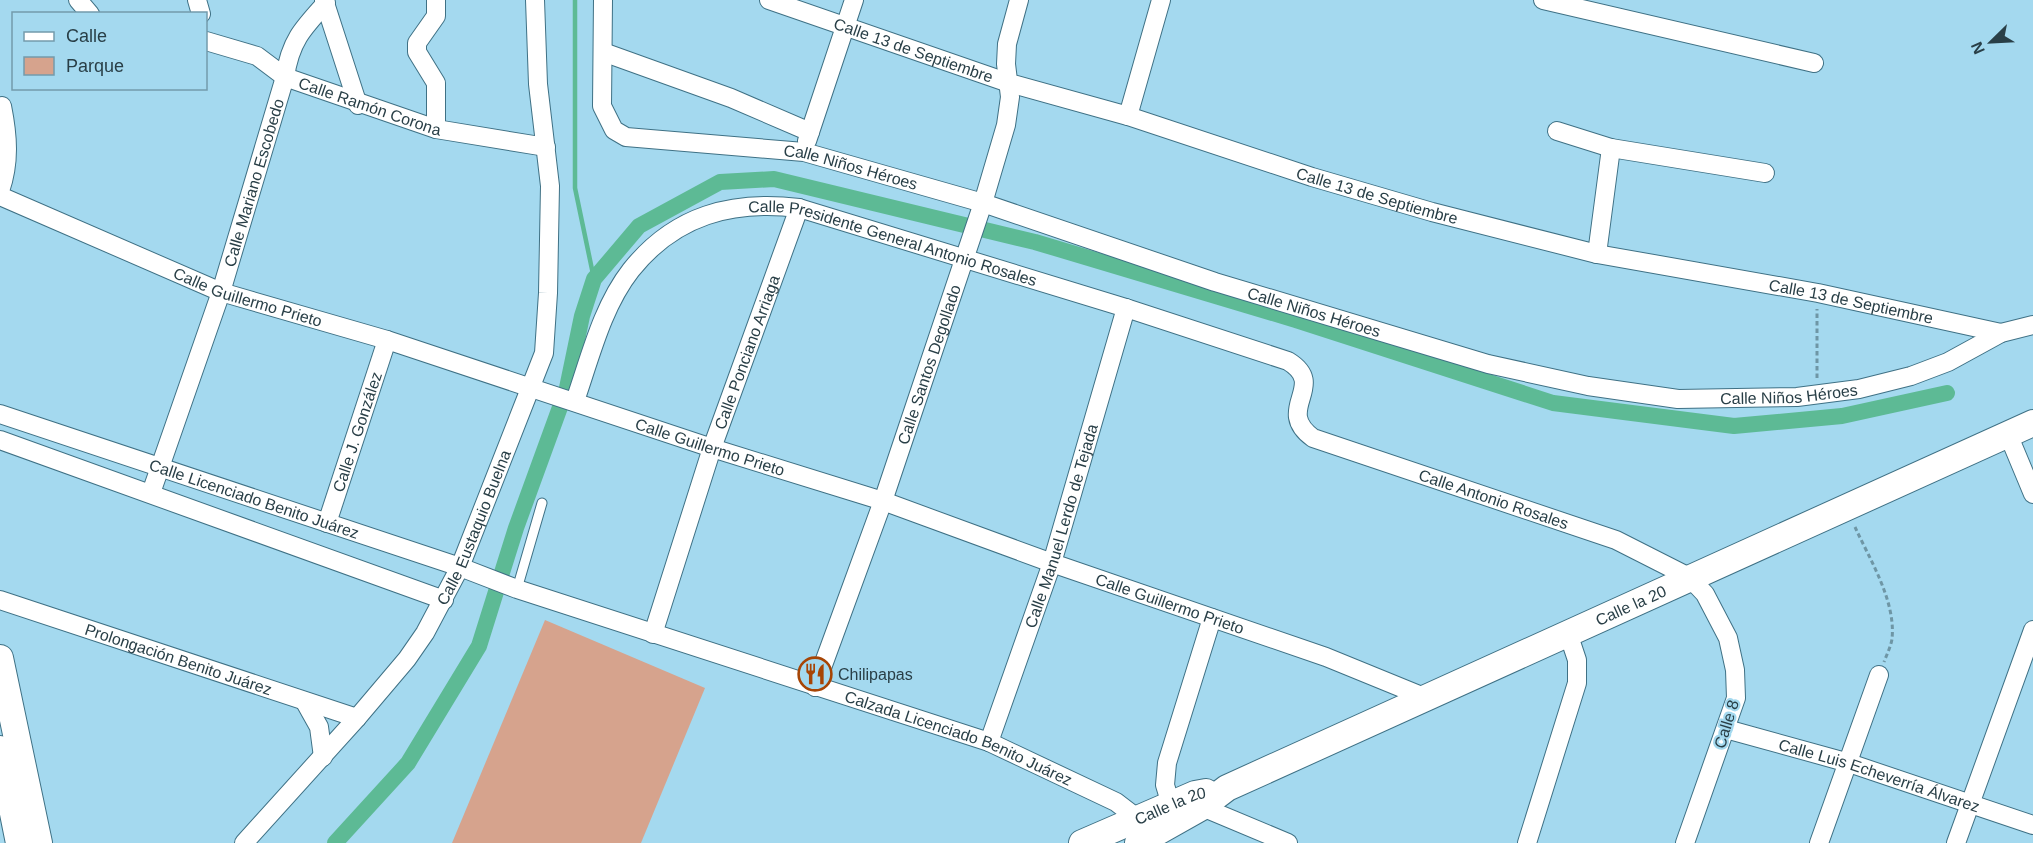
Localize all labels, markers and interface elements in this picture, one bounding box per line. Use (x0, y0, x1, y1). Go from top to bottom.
legend (12, 12, 207, 90)
north arrow (1961, 12, 2021, 72)
street label: Calle 13 de Septiembre (832, 15, 995, 86)
text: Calle (66, 26, 107, 46)
text: N (1968, 39, 1988, 57)
text: Parque (66, 56, 124, 76)
street label: Calle Ramón Corona (296, 74, 442, 139)
street label: Calle Mariano Escobedo (221, 97, 287, 269)
street label: Calle Niños Héroes (783, 142, 919, 193)
street label: Calle 13 de Septiembre (1294, 164, 1460, 227)
street label: Calle Presidente General Antonio Rosales (748, 198, 1039, 289)
street label: Calle Guillermo Prieto (171, 264, 324, 330)
street label: Calle Ponciano Arriaga (711, 273, 783, 432)
street label: Calle 13 de Septiembre (1768, 276, 1935, 327)
street label: Calle Santos Degollado (895, 283, 964, 447)
street label: Calle Niños Héroes (1245, 284, 1382, 340)
street label: Calle J. González (330, 370, 385, 494)
street label: Calle Niños Héroes (1720, 381, 1859, 407)
street label: Calle Guillermo Prieto (633, 415, 787, 479)
street label: Calle Manuel Lerdo de Tejada (1022, 422, 1101, 630)
street label: Calle Eustaquio Buelna (434, 448, 514, 608)
street label: Calle Licenciado Benito Juárez (147, 456, 361, 542)
street label: Calle Antonio Rosales (1417, 466, 1571, 532)
street label: Calle Guillermo Prieto (1093, 571, 1246, 637)
street label: Calle la 20 (1593, 582, 1669, 629)
street label: Prolongación Benito Juárez (83, 621, 274, 698)
restaurant icon: Chilipapas (797, 656, 833, 692)
place label: Chilipapas (838, 666, 913, 683)
street label: Calzada Licenciado Benito Juárez (842, 688, 1075, 789)
street label: Calle 8 (1711, 698, 1742, 750)
street label: Calle Luis Echeverría Álvarez (1777, 736, 1982, 815)
street label: Calle la 20 (1132, 784, 1207, 828)

